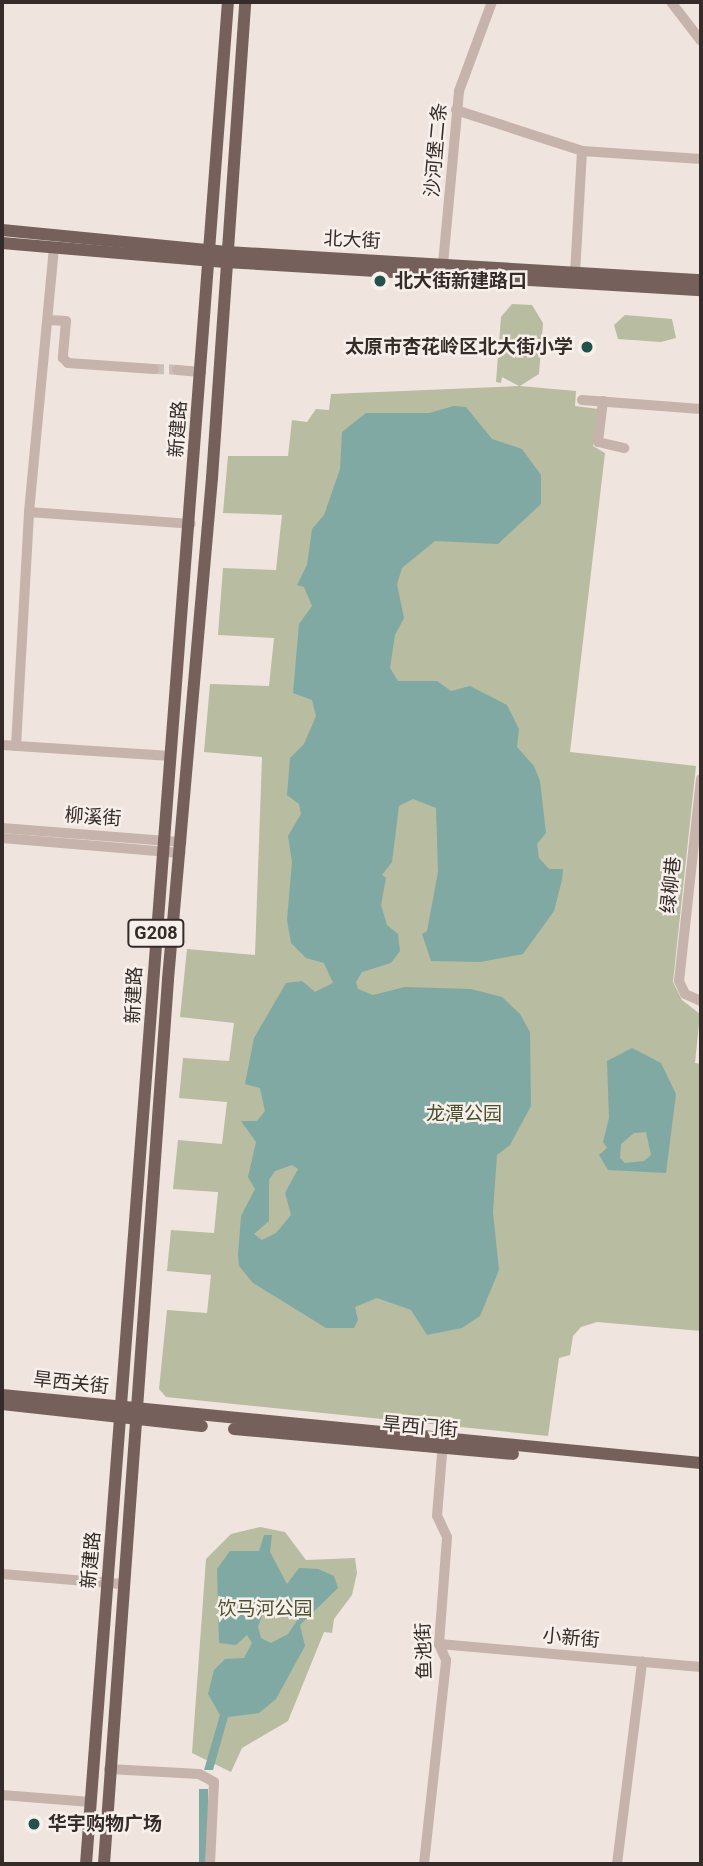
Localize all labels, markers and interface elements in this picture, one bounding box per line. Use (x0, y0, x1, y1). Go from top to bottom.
street label: 沙河堡二条 (421, 102, 451, 198)
street label: 北大街 (323, 227, 381, 253)
place label: 北大街新建路口 (394, 270, 527, 292)
marker: 北大街新建路口 (372, 273, 388, 289)
place label: 太原市杏花岭区北大街小学 (345, 336, 573, 358)
marker: 太原市杏花岭区北大街小学 (579, 339, 595, 355)
street label: 新建路 (165, 400, 191, 458)
street label: 柳溪街 (64, 804, 122, 830)
street label: 绿柳巷 (657, 855, 685, 915)
road number: G208 (126, 918, 186, 948)
street label: 新建路 (122, 966, 146, 1024)
park label: 龙潭公园 (426, 1103, 502, 1125)
street label: 旱西关街 (32, 1368, 110, 1398)
street label: 旱西门街 (381, 1412, 459, 1442)
street label: 新建路 (77, 1531, 105, 1589)
park label: 饮马河公园 (218, 1598, 312, 1620)
street label: 鱼池街 (412, 1622, 436, 1680)
street label: 小新街 (542, 1624, 600, 1652)
place label: 华宇购物广场 (48, 1813, 162, 1835)
marker: 华宇购物广场 (26, 1816, 42, 1832)

